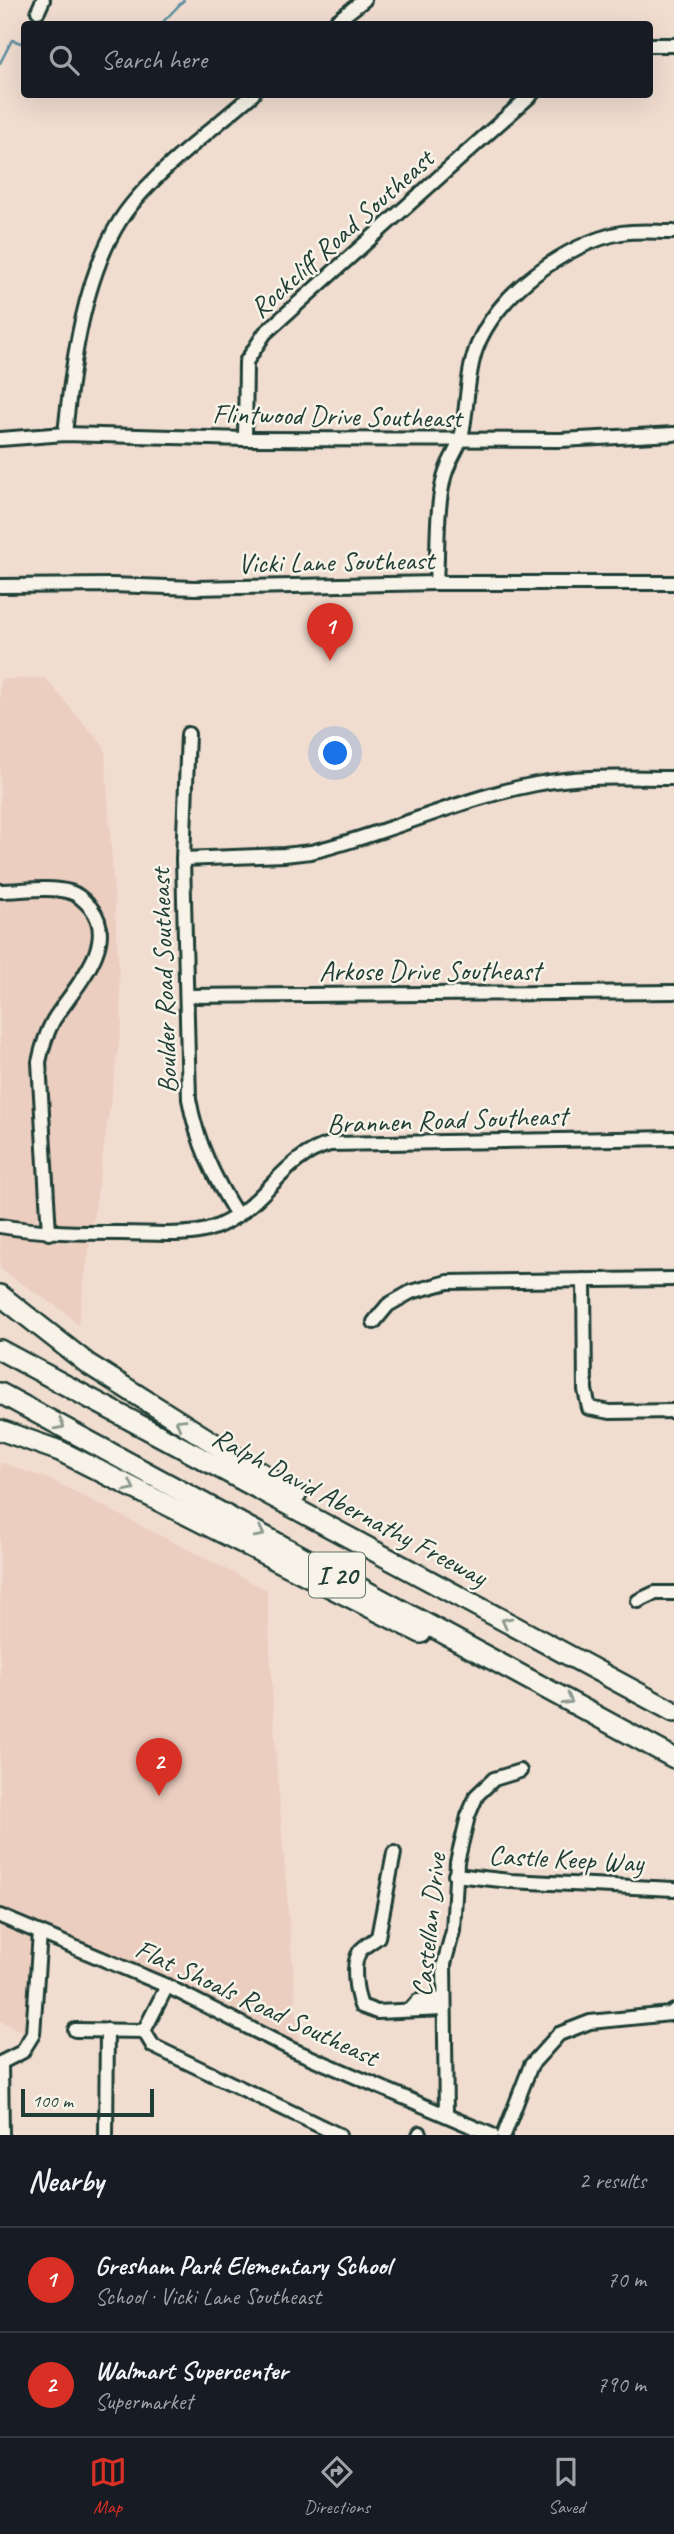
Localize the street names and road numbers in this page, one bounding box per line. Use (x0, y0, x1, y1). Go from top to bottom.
street label: Rockcliff Road Southeast (242, 140, 443, 325)
street label: Flintwood Drive Southeast (212, 396, 465, 435)
street label: Vicki Lane Southeast (238, 542, 437, 581)
street label: Boulder Road Southeast (142, 865, 185, 1094)
street label: Arkose Drive Southeast (319, 953, 545, 988)
street label: Brannen Road Southeast (326, 1098, 571, 1141)
street label: Ralph David Abernathy Freeway (207, 1419, 495, 1595)
road number: I 20 (309, 1552, 365, 1598)
street label: Castle Keep Way (488, 1837, 647, 1880)
street label: Castellan Drive (404, 1850, 454, 1998)
street label: Flat Shoals Road Southeast (130, 1931, 386, 2075)

